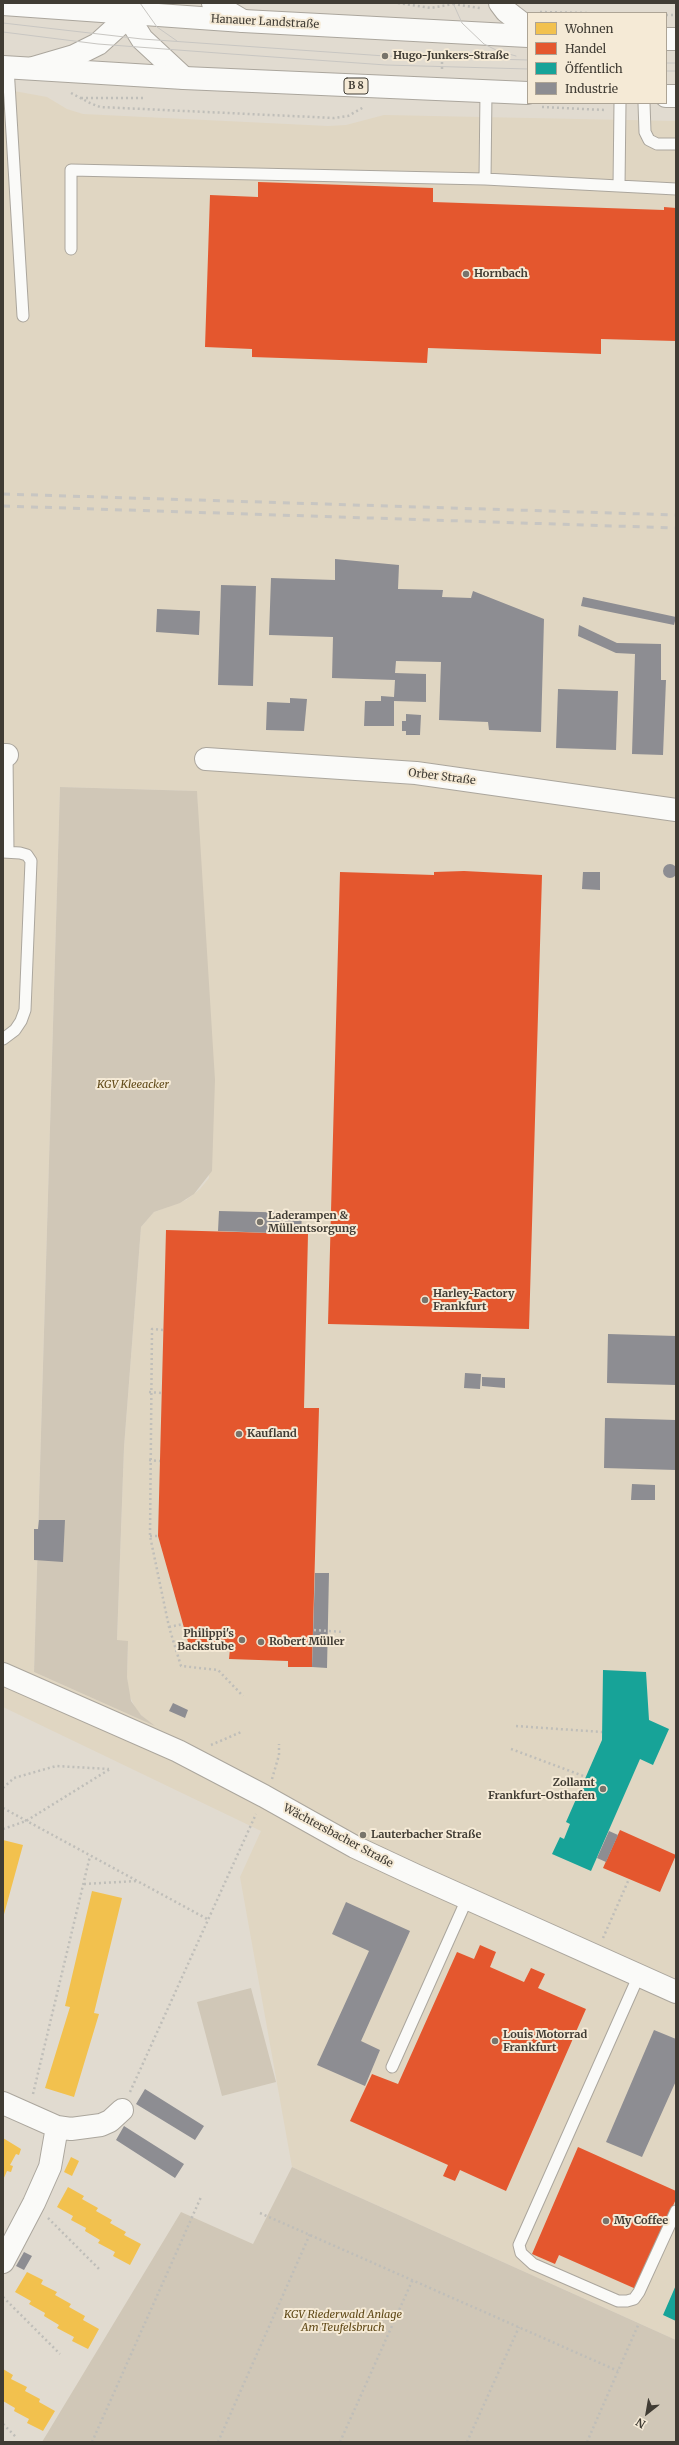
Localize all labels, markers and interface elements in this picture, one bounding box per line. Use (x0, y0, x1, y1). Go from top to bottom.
legend (527, 12, 667, 104)
street label: Hanauer Landstraße (211, 13, 319, 31)
text: Wohnen (565, 21, 613, 36)
text: Handel (565, 41, 606, 56)
place label: Hugo-Junkers-Straße (393, 49, 509, 63)
marker: Hugo-Junkers-Straße (380, 51, 390, 61)
text: Öffentlich (565, 61, 623, 76)
road number: B 8 (344, 78, 368, 94)
text: Industrie (565, 81, 618, 96)
place label: Hornbach (474, 267, 528, 281)
marker: Hornbach (461, 269, 471, 279)
street label: Orber Straße (408, 766, 476, 788)
park label: KGV Kleeacker (97, 1078, 169, 1092)
place label: Laderampen & Müllentsorgung (268, 1209, 356, 1235)
marker: Laderampen & Müllentsorgung (255, 1217, 265, 1227)
place label: Harley-Factory Frankfurt (433, 1287, 514, 1313)
marker: Harley-Factory Frankfurt (420, 1295, 430, 1305)
place label: Kaufland (247, 1427, 297, 1441)
marker: Kaufland (234, 1429, 244, 1439)
place label: Philippi's Backstube (177, 1627, 234, 1653)
marker: Philippi's Backstube (237, 1635, 247, 1645)
place label: Robert Müller (269, 1635, 345, 1649)
marker: Robert Müller (256, 1637, 266, 1647)
place label: Zollamt Frankfurt-Osthafen (488, 1776, 595, 1802)
marker: Zollamt Frankfurt-Osthafen (598, 1784, 608, 1794)
street label: Wächtersbacher Straße (281, 1801, 395, 1871)
place label: Lauterbacher Straße (371, 1828, 481, 1842)
marker: Lauterbacher Straße (358, 1830, 368, 1840)
place label: Louis Motorrad Frankfurt (503, 2028, 587, 2054)
marker: Louis Motorrad Frankfurt (490, 2036, 500, 2046)
place label: My Coffee (614, 2214, 668, 2228)
marker: My Coffee (601, 2216, 611, 2226)
park label: KGV Riederwald Anlage Am Teufelsbruch (284, 2308, 402, 2334)
north arrow (627, 2393, 667, 2433)
text: N (633, 2415, 648, 2432)

